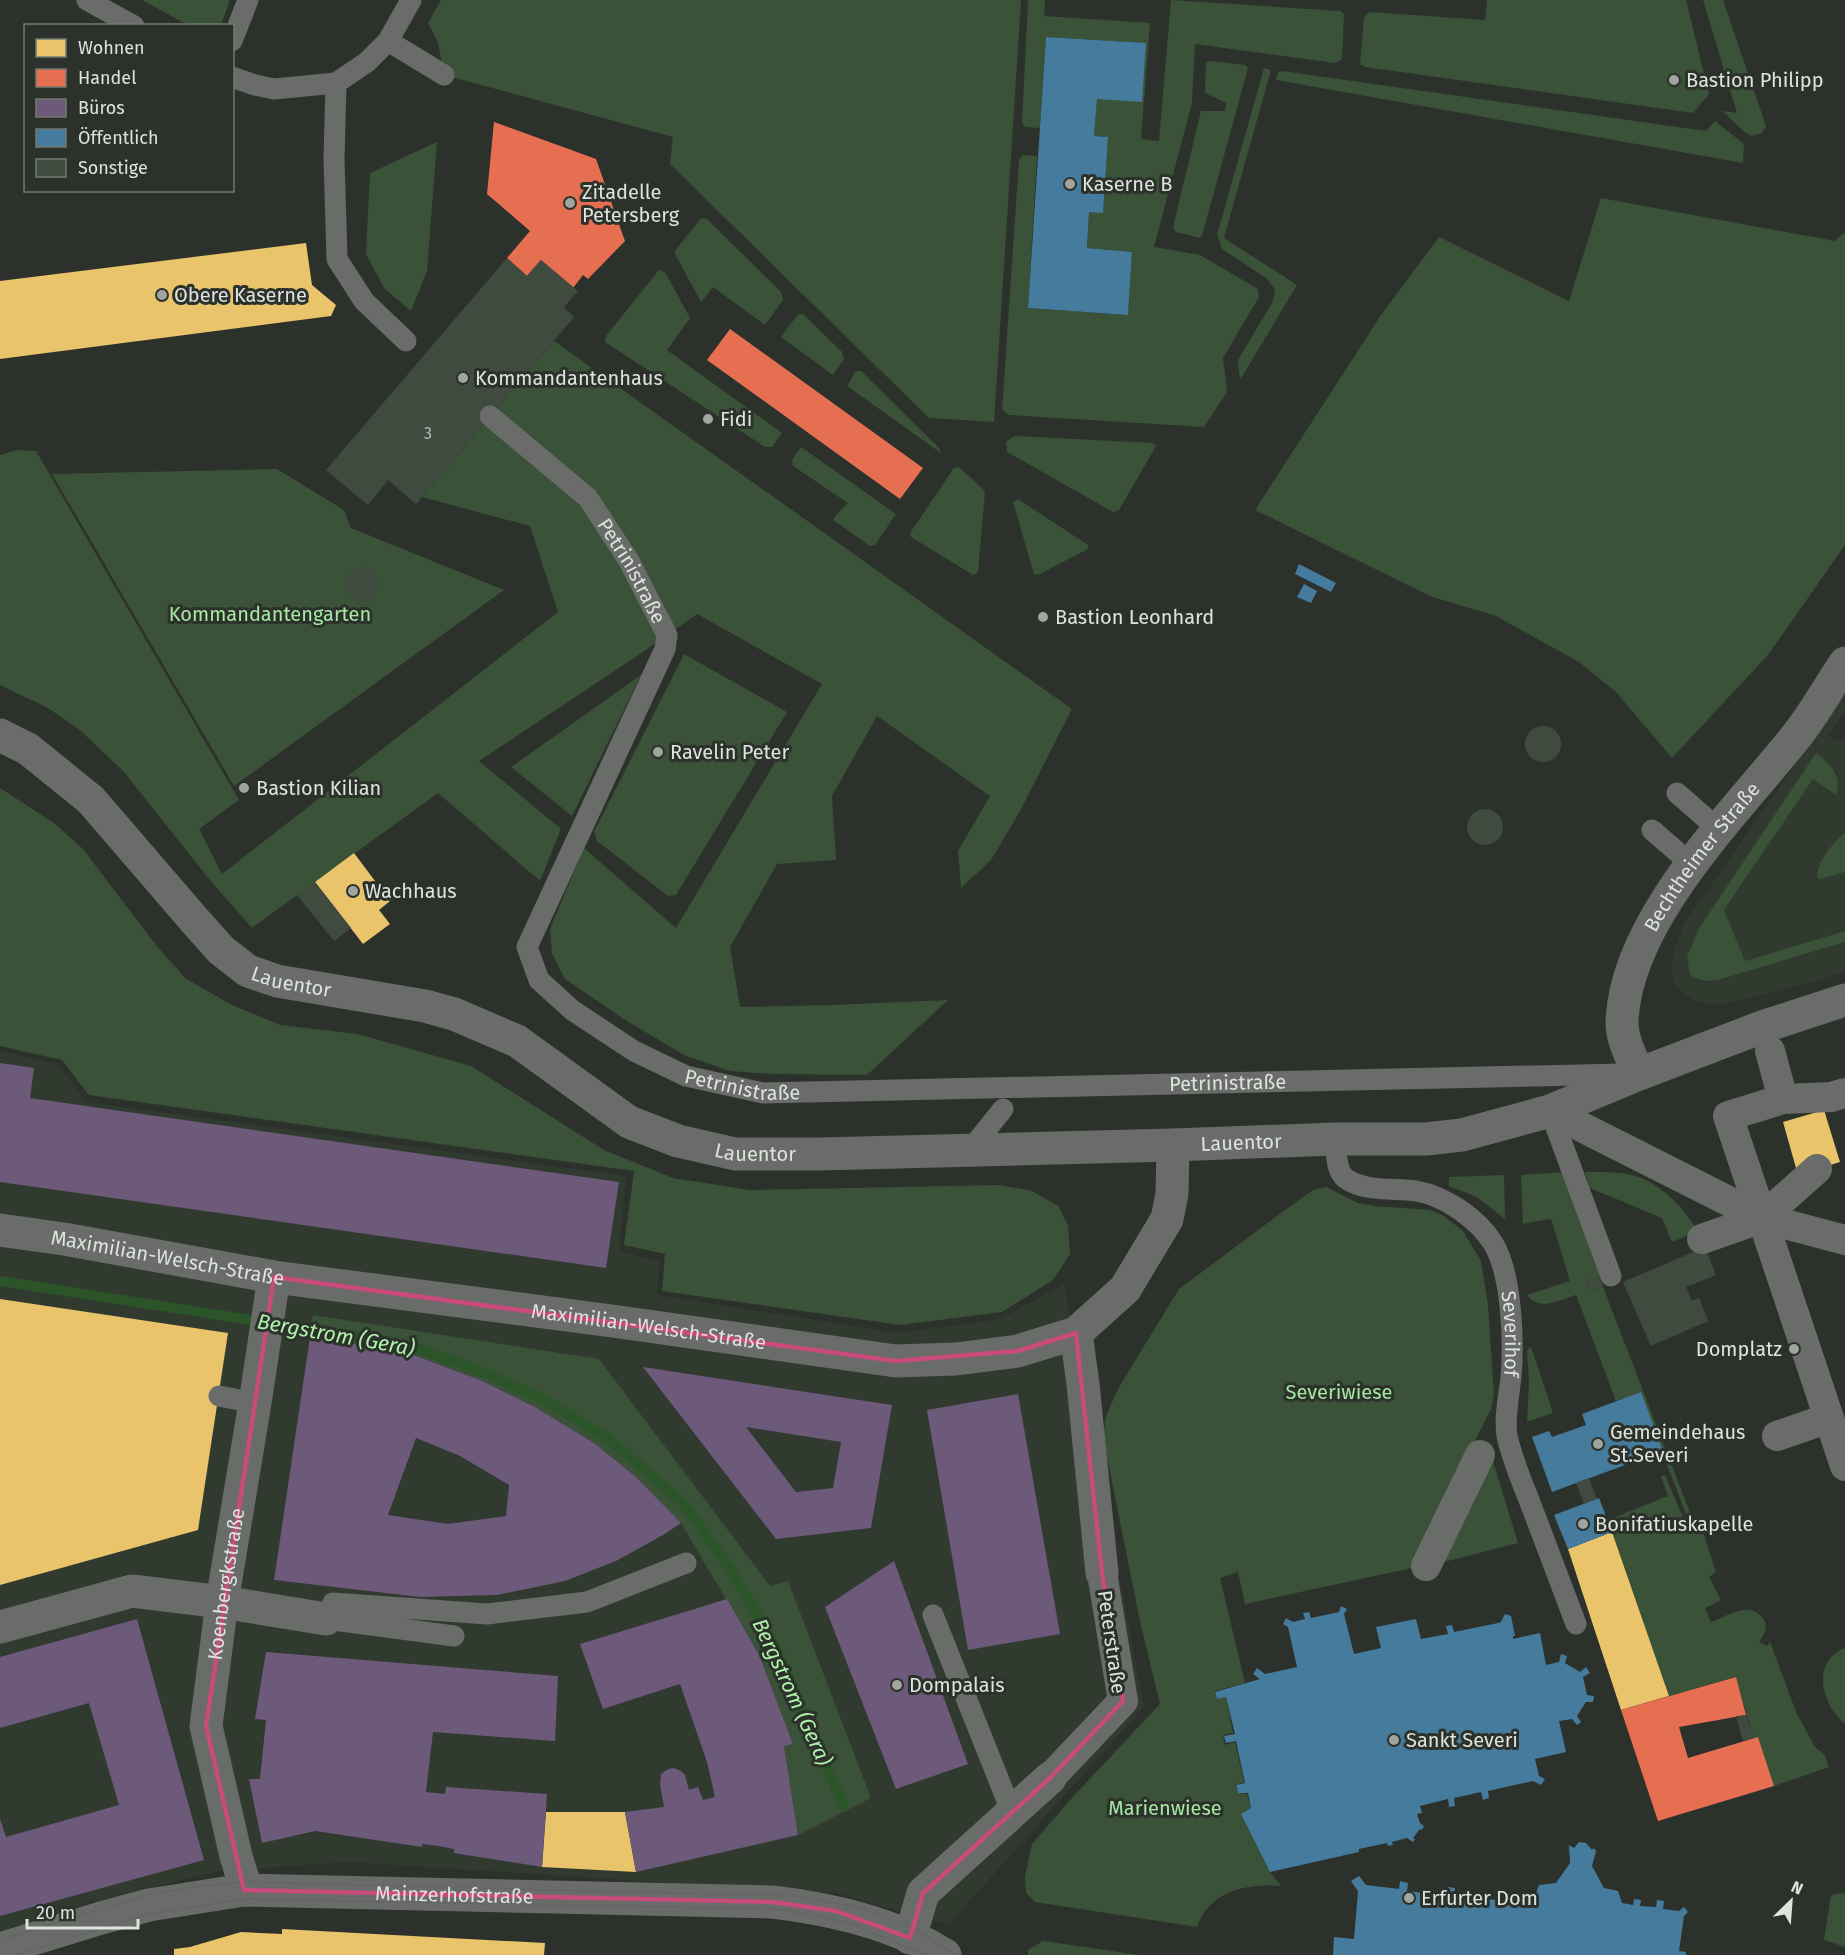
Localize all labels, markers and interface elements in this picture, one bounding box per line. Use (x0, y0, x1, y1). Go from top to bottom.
legend (24, 24, 234, 192)
text: Wohnen (78, 37, 145, 59)
text: Handel (78, 67, 136, 89)
place label: Bastion Philipp (1686, 68, 1824, 92)
marker: Bastion Philipp (1667, 73, 1681, 87)
text: Büros (78, 97, 125, 119)
text: Öffentlich (78, 127, 159, 149)
text: Sonstige (78, 157, 148, 179)
place label: Kaserne B (1082, 172, 1172, 196)
marker: Kaserne B (1063, 177, 1077, 191)
place label: Zitadelle Petersberg (582, 180, 680, 227)
marker: Zitadelle Petersberg (563, 196, 577, 210)
place label: Obere Kaserne (174, 283, 307, 307)
marker: Obere Kaserne (155, 288, 169, 302)
place label: Kommandantenhaus (475, 366, 663, 390)
marker: Kommandantenhaus (456, 371, 470, 385)
place label: Fidi (720, 407, 752, 431)
marker: Fidi (701, 412, 715, 426)
house number: 3 (424, 424, 432, 443)
street label: Petrinistraße (592, 514, 671, 628)
park label: Kommandantengarten (169, 602, 371, 626)
place label: Bastion Leonhard (1055, 605, 1214, 629)
marker: Bastion Leonhard (1036, 610, 1050, 624)
place label: Ravelin Peter (670, 740, 789, 764)
marker: Ravelin Peter (651, 745, 665, 759)
place label: Bastion Kilian (256, 776, 381, 800)
street label: Bechtheimer Straße (1639, 777, 1765, 936)
marker: Bastion Kilian (237, 781, 251, 795)
place label: Wachhaus (365, 879, 457, 903)
marker: Wachhaus (346, 884, 360, 898)
street label: Lauentor (248, 961, 333, 1002)
street label: Petrinistraße (682, 1064, 801, 1105)
street label: Petrinistraße (1169, 1069, 1286, 1096)
street label: Lauentor (1200, 1129, 1282, 1156)
street label: Lauentor (712, 1138, 796, 1166)
street label: Maximilian-Welsch-Straße (50, 1225, 286, 1290)
street label: Severihof (1496, 1289, 1524, 1379)
street label: Maximilian-Welsch-Straße (530, 1299, 768, 1355)
water label: Bergstrom (Gera) (255, 1308, 417, 1362)
place label: Domplatz (1696, 1337, 1782, 1361)
marker: Domplatz (1787, 1342, 1801, 1356)
park label: Severiwiese (1286, 1380, 1392, 1404)
place label: Gemeindehaus St.Severi (1610, 1420, 1745, 1467)
marker: Gemeindehaus St.Severi (1591, 1437, 1605, 1451)
street label: Koenbergkstraße (203, 1506, 249, 1662)
place label: Bonifatiuskapelle (1595, 1512, 1753, 1536)
marker: Bonifatiuskapelle (1576, 1517, 1590, 1531)
street label: Peterstraße (1093, 1589, 1131, 1695)
water label: Bergstrom (Gera) (746, 1614, 838, 1770)
place label: Dompalais (909, 1673, 1005, 1697)
marker: Dompalais (890, 1678, 904, 1692)
place label: Sankt Severi (1406, 1728, 1518, 1752)
marker: Sankt Severi (1387, 1733, 1401, 1747)
park label: Marienwiese (1108, 1796, 1222, 1820)
north arrow (1761, 1871, 1821, 1931)
text: N (1788, 1877, 1806, 1899)
street label: Mainzerhofstraße (375, 1881, 534, 1909)
place label: Erfurter Dom (1421, 1886, 1538, 1910)
marker: Erfurter Dom (1402, 1891, 1416, 1905)
scale bar (27, 1892, 138, 1930)
text: 20 m (36, 1902, 75, 1924)

